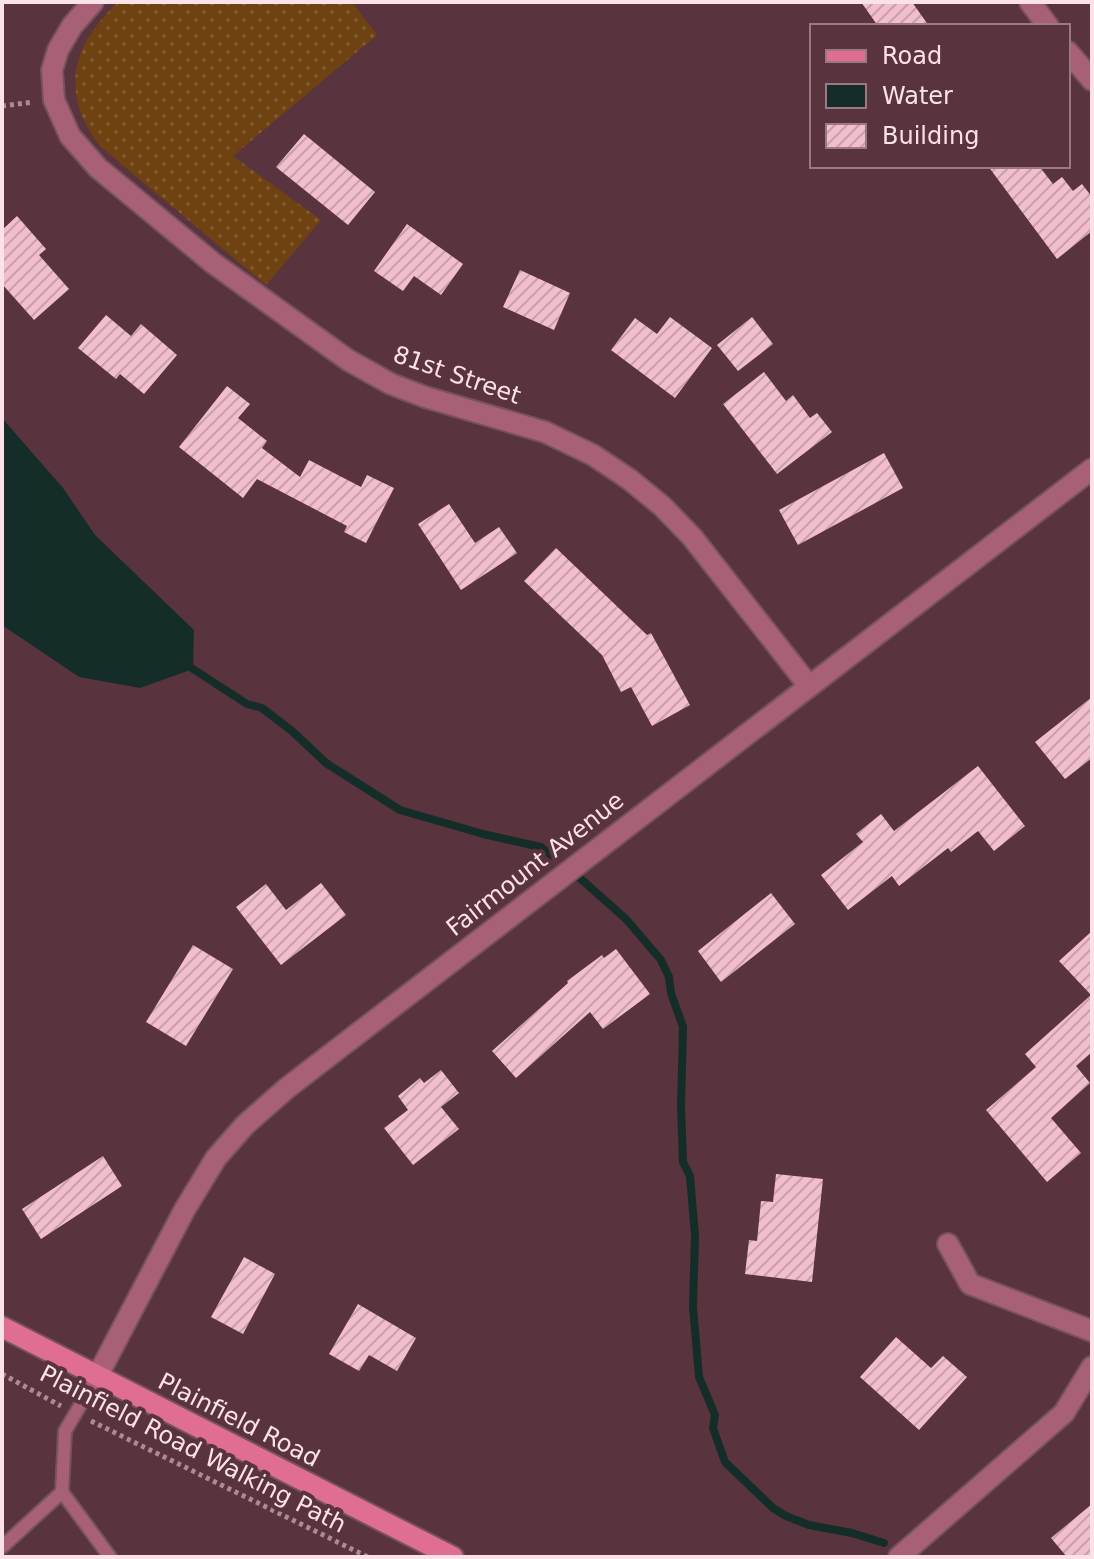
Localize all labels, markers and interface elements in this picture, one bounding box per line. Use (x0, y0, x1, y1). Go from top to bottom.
legend (810, 24, 1070, 168)
text: Road (882, 42, 942, 70)
text: Water (882, 82, 953, 110)
text: Building (882, 122, 979, 150)
street label: 81st Street (390, 340, 524, 410)
street label: Fairmount Avenue (441, 786, 629, 942)
street label: Plainfield Road Walking Path (35, 1359, 351, 1539)
street label: Plainfield Road (154, 1367, 324, 1473)

